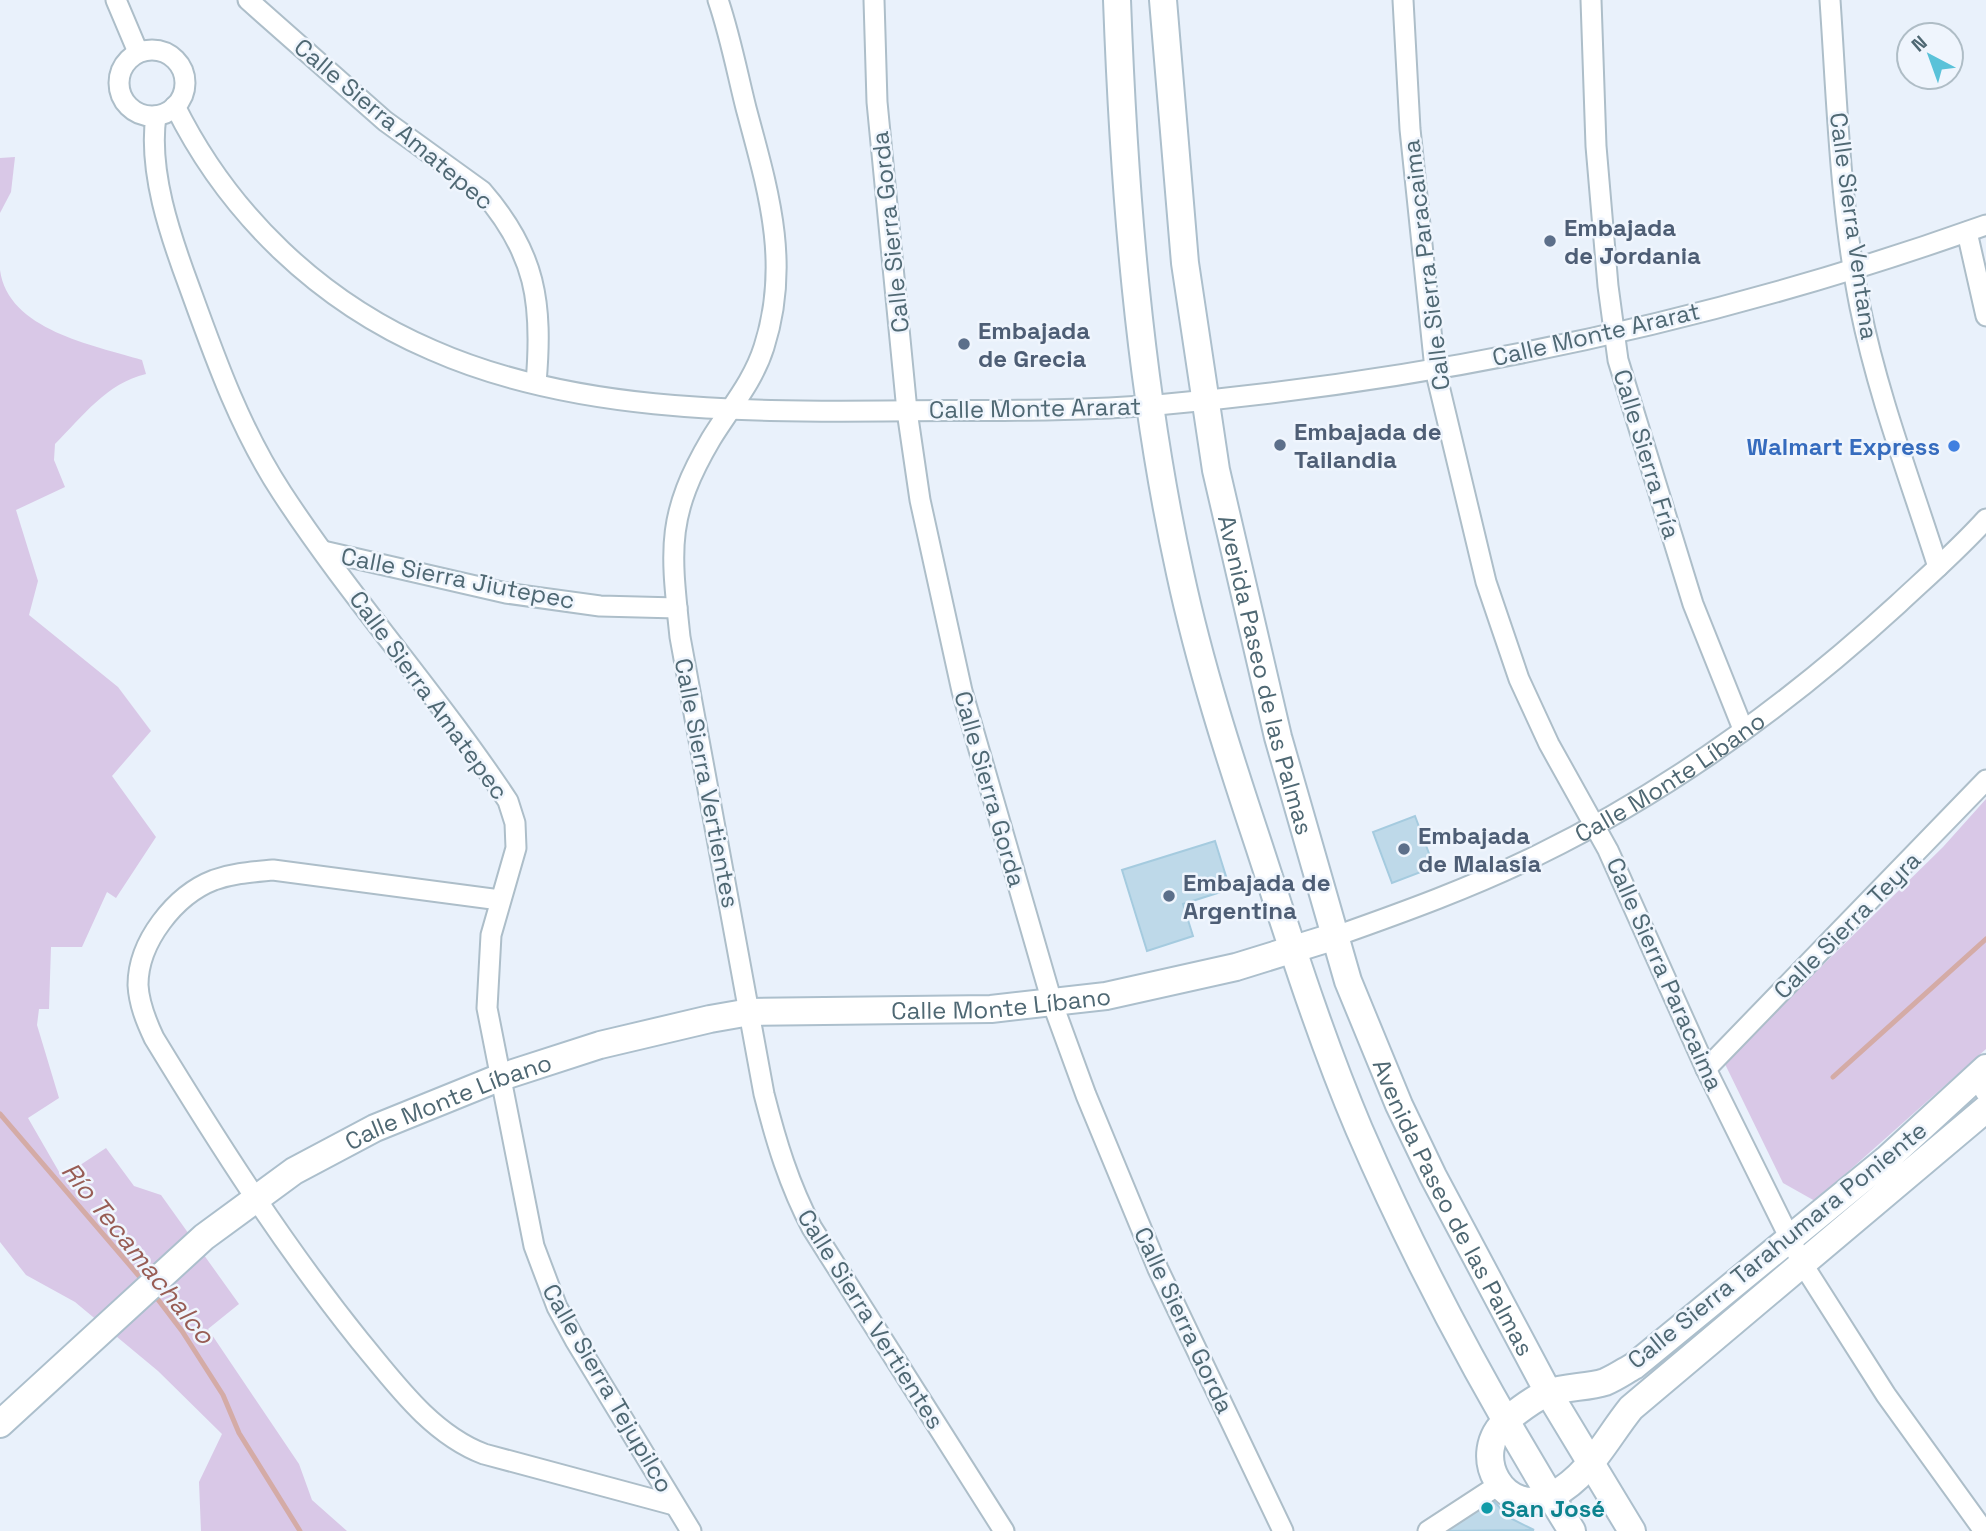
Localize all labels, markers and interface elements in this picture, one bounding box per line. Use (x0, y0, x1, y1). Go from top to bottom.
north arrow (1895, 21, 1965, 91)
text: N (1906, 30, 1932, 57)
street label: Calle Sierra Amatepec (288, 31, 500, 217)
street label: Calle Sierra Ventana (1823, 110, 1885, 342)
street label: Calle Sierra Gorda (864, 130, 916, 334)
street label: Calle Sierra Paracaima (1395, 138, 1457, 392)
place label: Embajada de Jordania (1564, 212, 1701, 271)
marker: Embajada de Jordania (1542, 233, 1558, 249)
street label: Calle Monte Ararat (1489, 295, 1703, 373)
place label: Embajada de Grecia (978, 315, 1090, 374)
marker: Embajada de Grecia (956, 336, 972, 352)
street label: Calle Sierra Fría (1607, 366, 1688, 543)
street label: Calle Monte Ararat (929, 391, 1141, 425)
place label: Embajada de Tailandia (1294, 416, 1441, 475)
place label: Walmart Express (1747, 431, 1940, 462)
marker: Embajada de Tailandia (1272, 437, 1288, 453)
marker: Walmart Express (1946, 438, 1962, 454)
street label: Avenida Paseo de las Palmas (1211, 512, 1321, 838)
street label: Calle Sierra Jiutepec (338, 540, 578, 616)
street label: Calle Sierra Amatepec (343, 584, 515, 806)
street label: Calle Sierra Vertientes (668, 656, 746, 910)
street label: Calle Sierra Gorda (947, 687, 1033, 891)
street label: Calle Monte Líbano (1569, 704, 1771, 849)
place label: Embajada de Malasia (1418, 820, 1541, 879)
marker: Embajada de Malasia (1396, 841, 1412, 857)
street label: Calle Sierra Teyra (1767, 845, 1927, 1005)
street label: Calle Sierra Paracaima (1600, 852, 1731, 1096)
place label: Embajada de Argentina (1183, 867, 1330, 926)
marker: Embajada de Argentina (1161, 888, 1177, 904)
street label: Calle Monte Líbano (891, 980, 1112, 1026)
street label: Calle Monte Líbano (339, 1046, 555, 1157)
street label: Avenida Paseo de las Palmas (1366, 1054, 1541, 1361)
street label: Calle Sierra Tarahumara Poniente (1621, 1114, 1933, 1376)
water label: Río Tecamachalco (54, 1155, 223, 1352)
street label: Calle Sierra Vertientes (791, 1203, 951, 1435)
street label: Calle Sierra Gorda (1127, 1222, 1241, 1418)
street label: Calle Sierra Tejupilco (536, 1278, 680, 1498)
place label: San José (1501, 1493, 1605, 1524)
marker: San José (1479, 1500, 1495, 1516)

